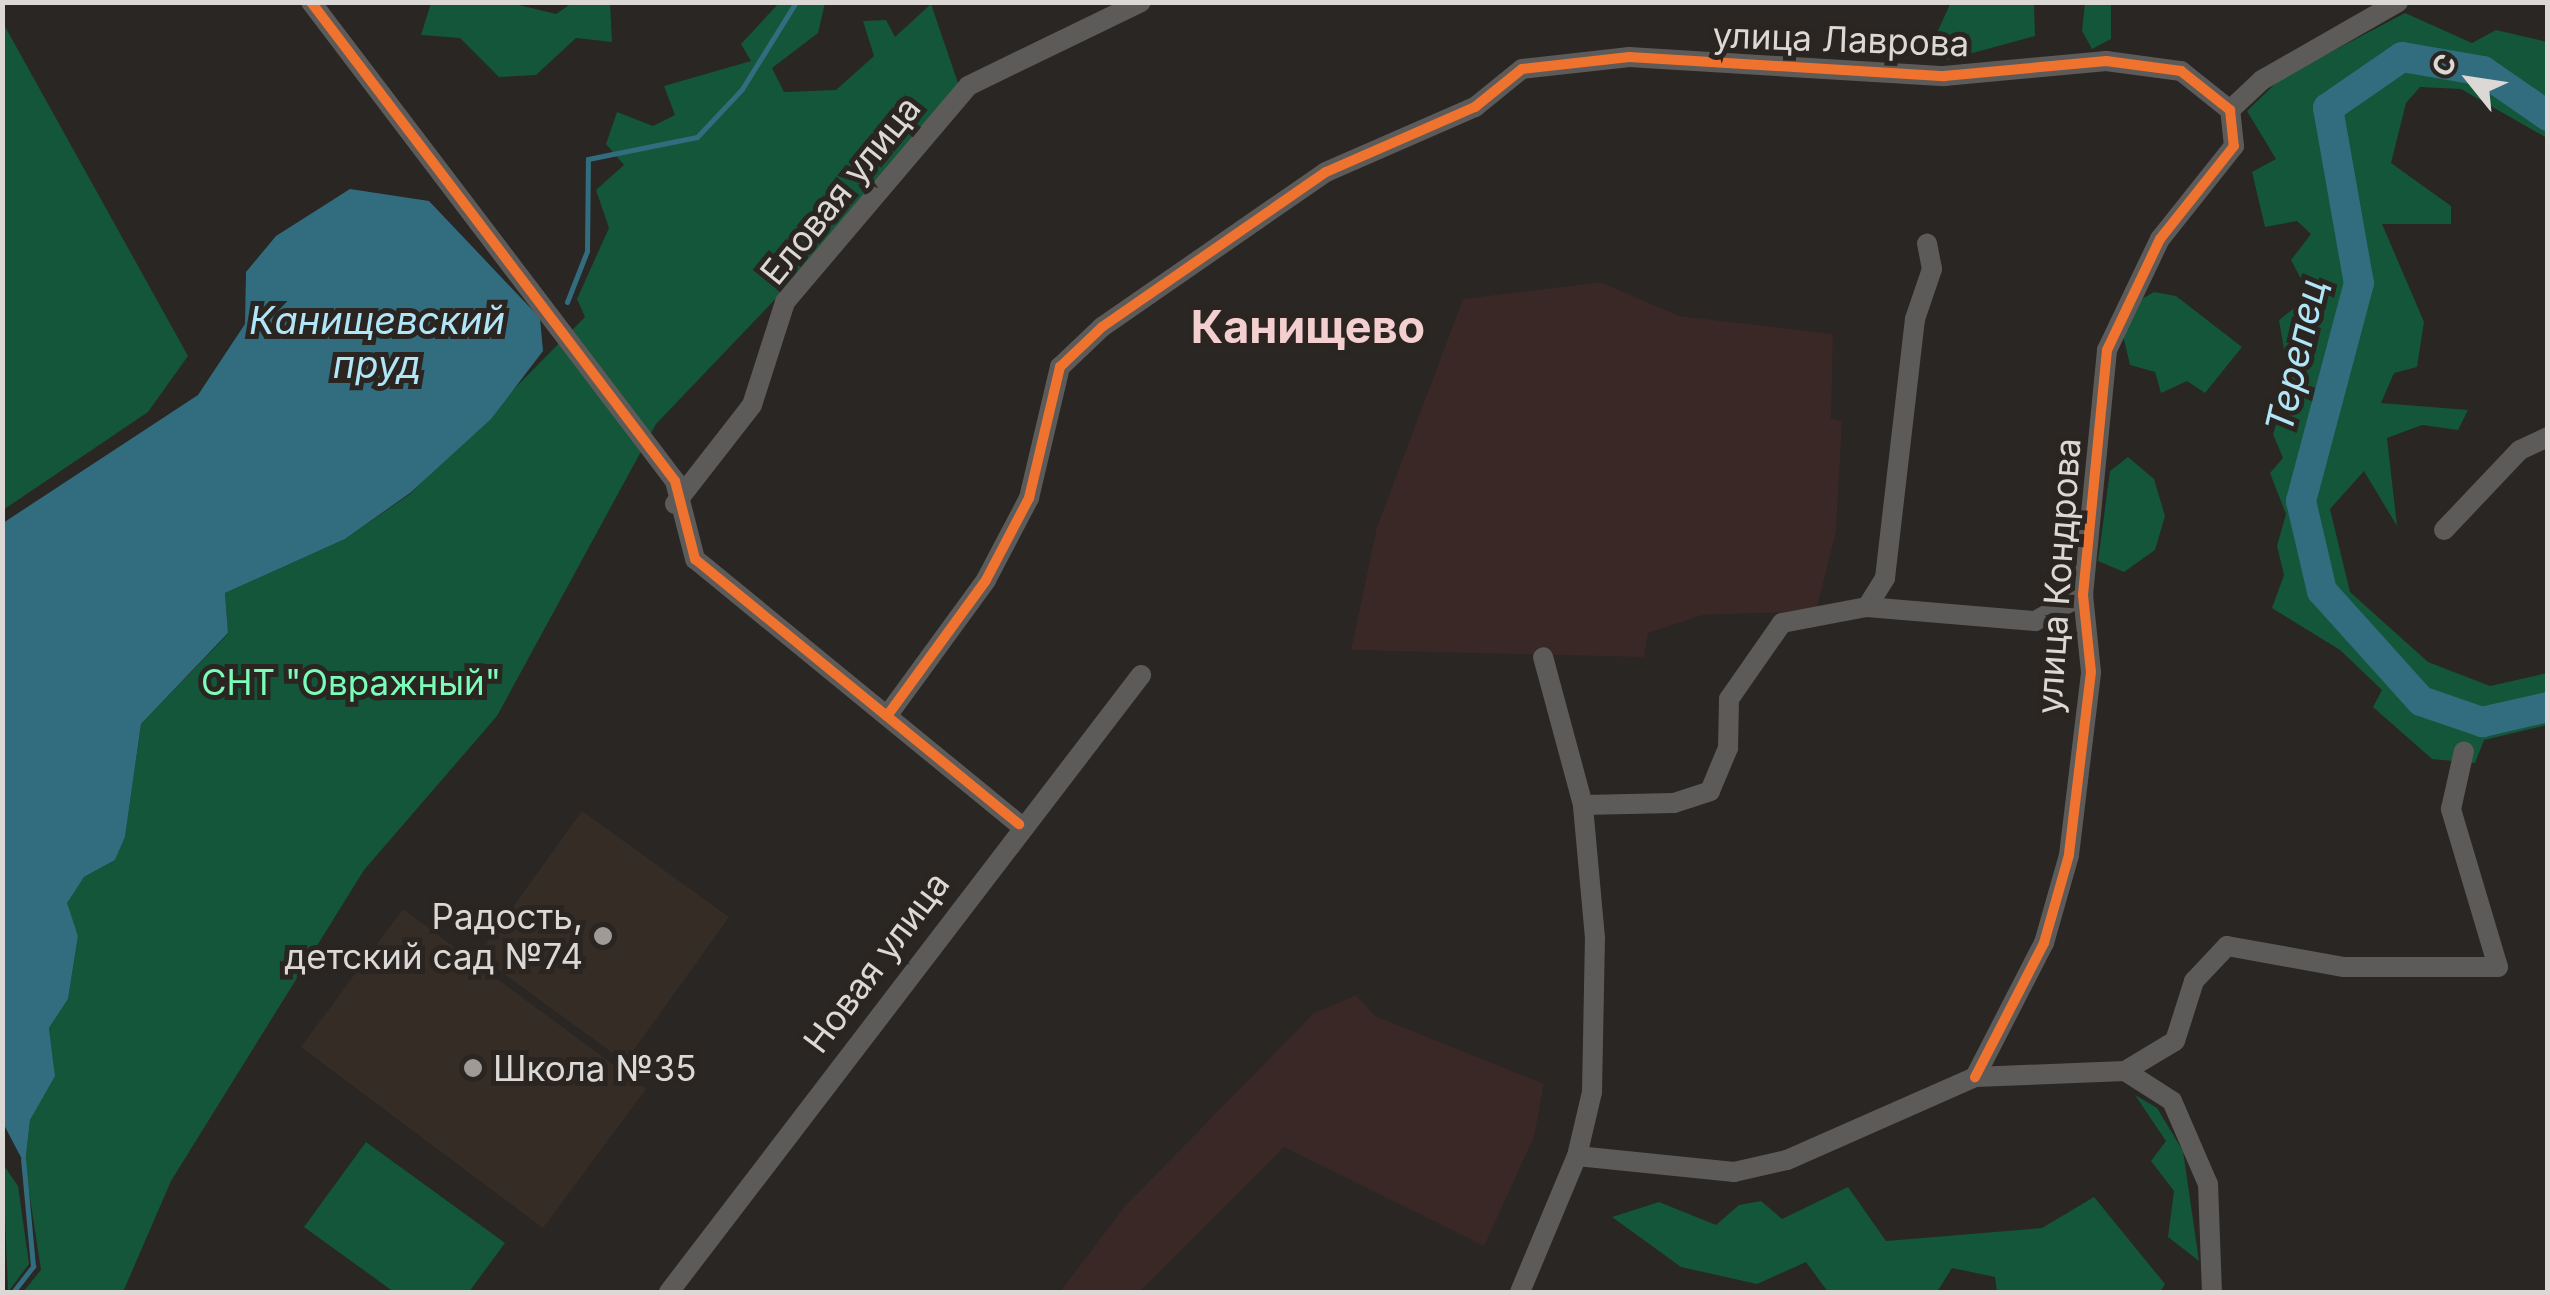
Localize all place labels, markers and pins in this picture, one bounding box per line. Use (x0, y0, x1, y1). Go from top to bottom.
place label: Радость, детский сад №74 (284, 895, 583, 977)
marker: Радость, детский сад №74 (592, 925, 614, 947)
place label: Школа №35 (493, 1047, 696, 1089)
marker: Школа №35 (462, 1057, 484, 1079)

